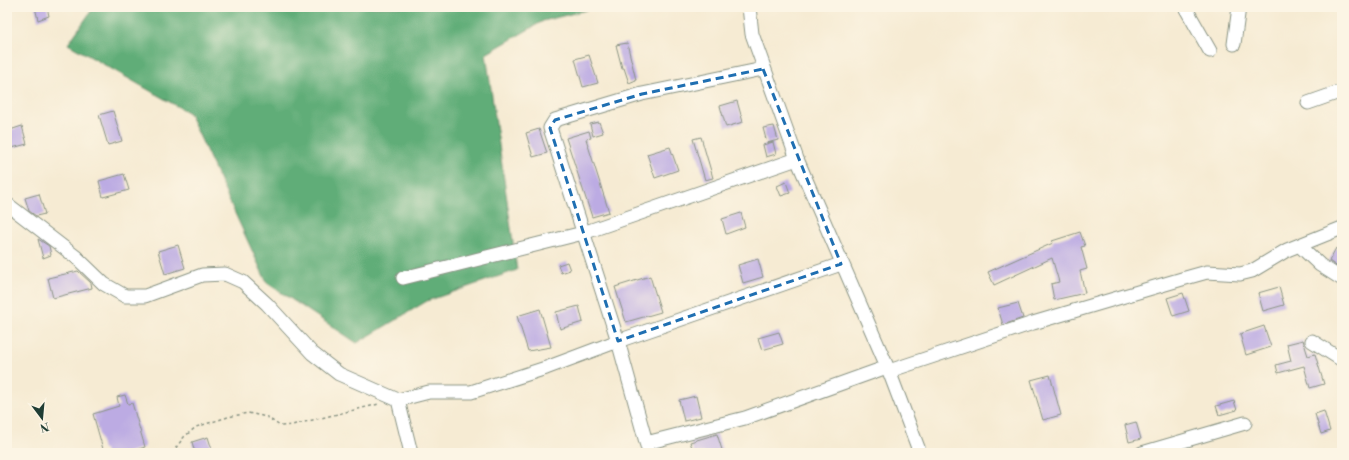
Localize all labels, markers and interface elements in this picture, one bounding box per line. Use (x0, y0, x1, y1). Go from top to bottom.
north arrow (22, 398, 62, 438)
text: N (38, 419, 51, 435)

